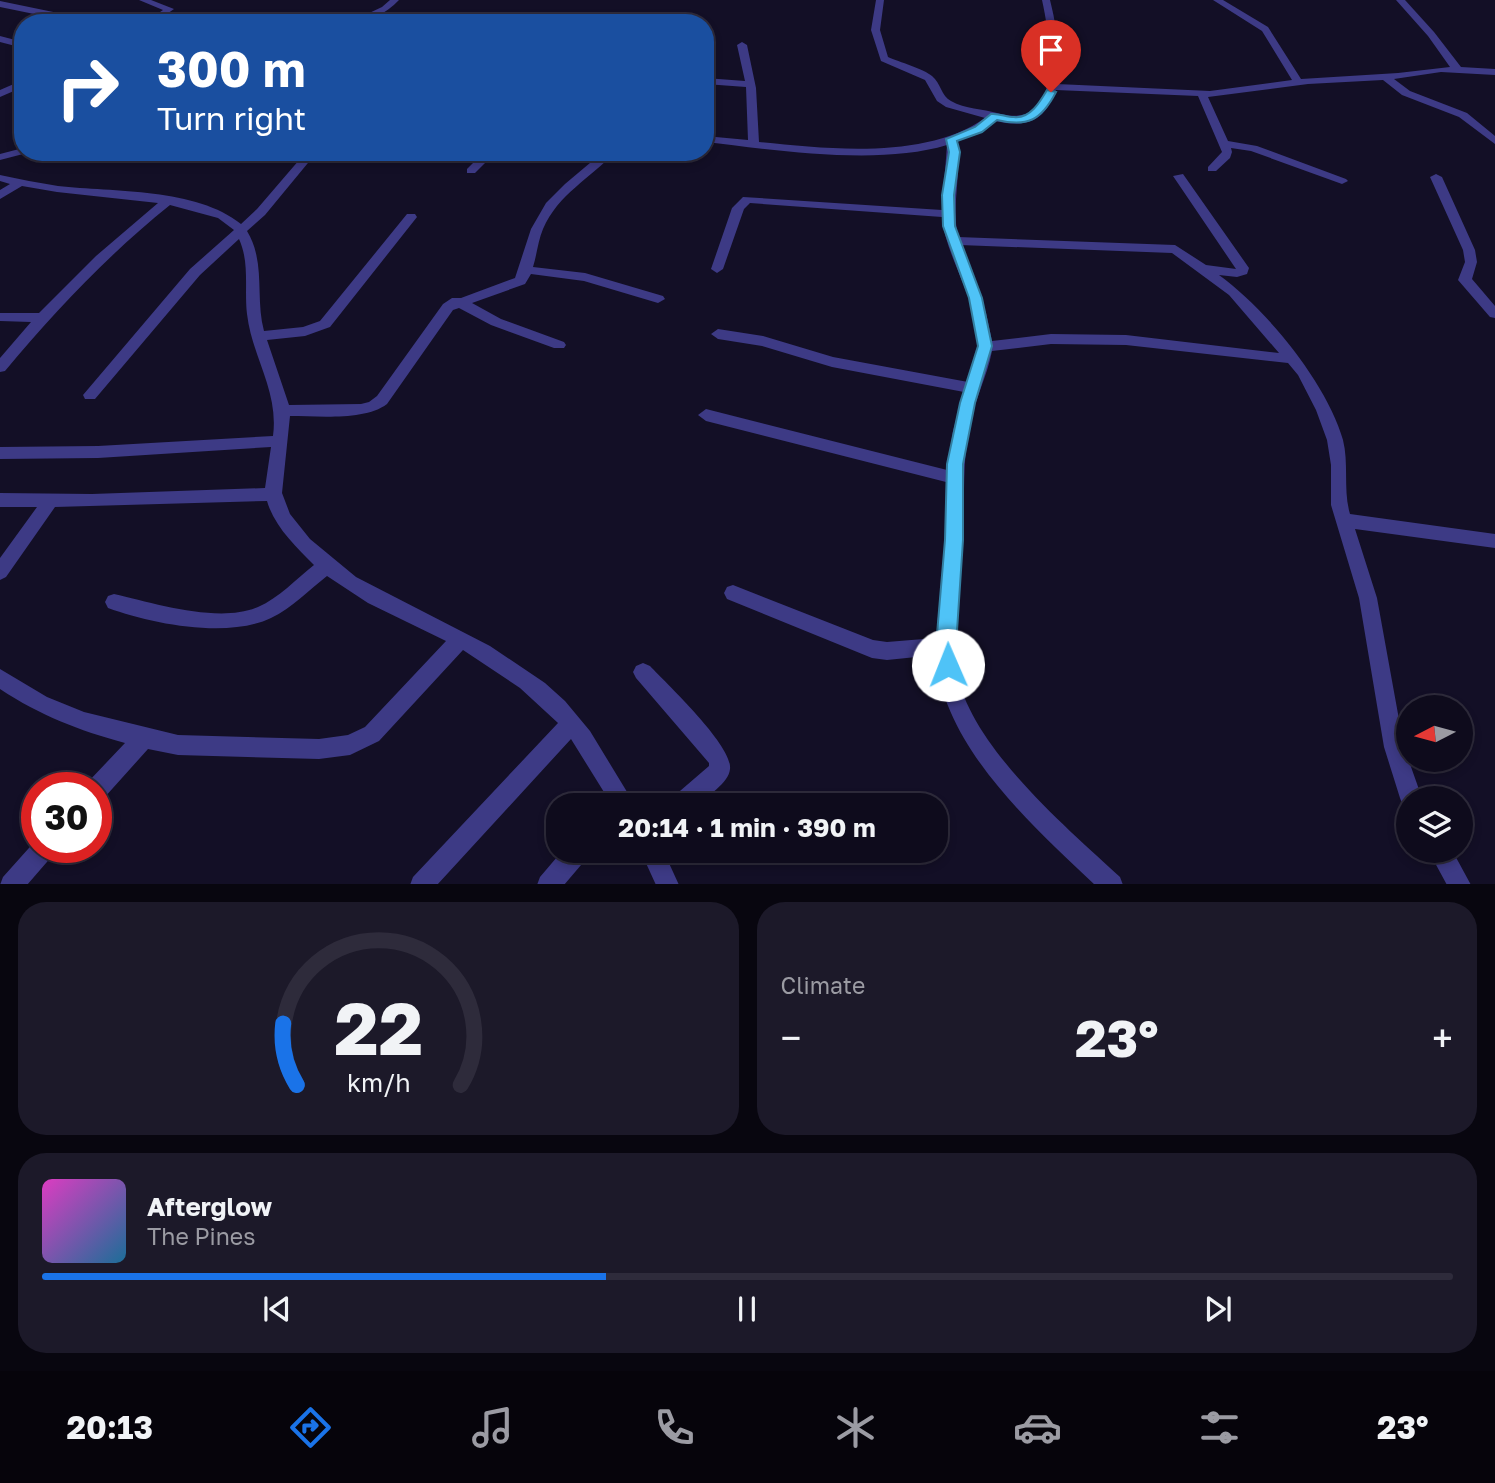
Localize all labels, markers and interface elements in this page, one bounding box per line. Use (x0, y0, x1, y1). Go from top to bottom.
pin (1021, 20, 1081, 92)
icon: arrive (1032, 31, 1070, 69)
text: 300 m (157, 39, 306, 98)
icon: right (42, 42, 133, 133)
text: Turn right (157, 99, 306, 137)
position arrow (911, 628, 985, 702)
north arrow (1396, 695, 1474, 772)
map controls (1396, 695, 1473, 863)
speed limit sign: 30 (21, 772, 112, 863)
button: layers (1396, 786, 1473, 863)
text: 20:14 · 1 min · 390 m (618, 812, 876, 843)
text: Climate (781, 971, 865, 999)
text: 22 (334, 984, 423, 1071)
text: 23° (1075, 1006, 1159, 1068)
text: − (781, 1015, 801, 1060)
text: + (1432, 1015, 1453, 1060)
text: km/h (346, 1066, 410, 1097)
text: Afterglow (147, 1191, 272, 1222)
text: The Pines (147, 1222, 255, 1250)
icon: previous (258, 1290, 296, 1328)
icon: pause (728, 1290, 766, 1328)
icon: next (1199, 1290, 1237, 1328)
icon: directions (286, 1403, 335, 1452)
icon: music (468, 1403, 517, 1452)
icon: phone (650, 1403, 699, 1452)
icon: climate (831, 1403, 880, 1452)
icon: car (1013, 1403, 1062, 1452)
icon: filters (1195, 1403, 1244, 1452)
text: 20:13 (66, 1408, 153, 1446)
text: 23° (1377, 1408, 1429, 1446)

